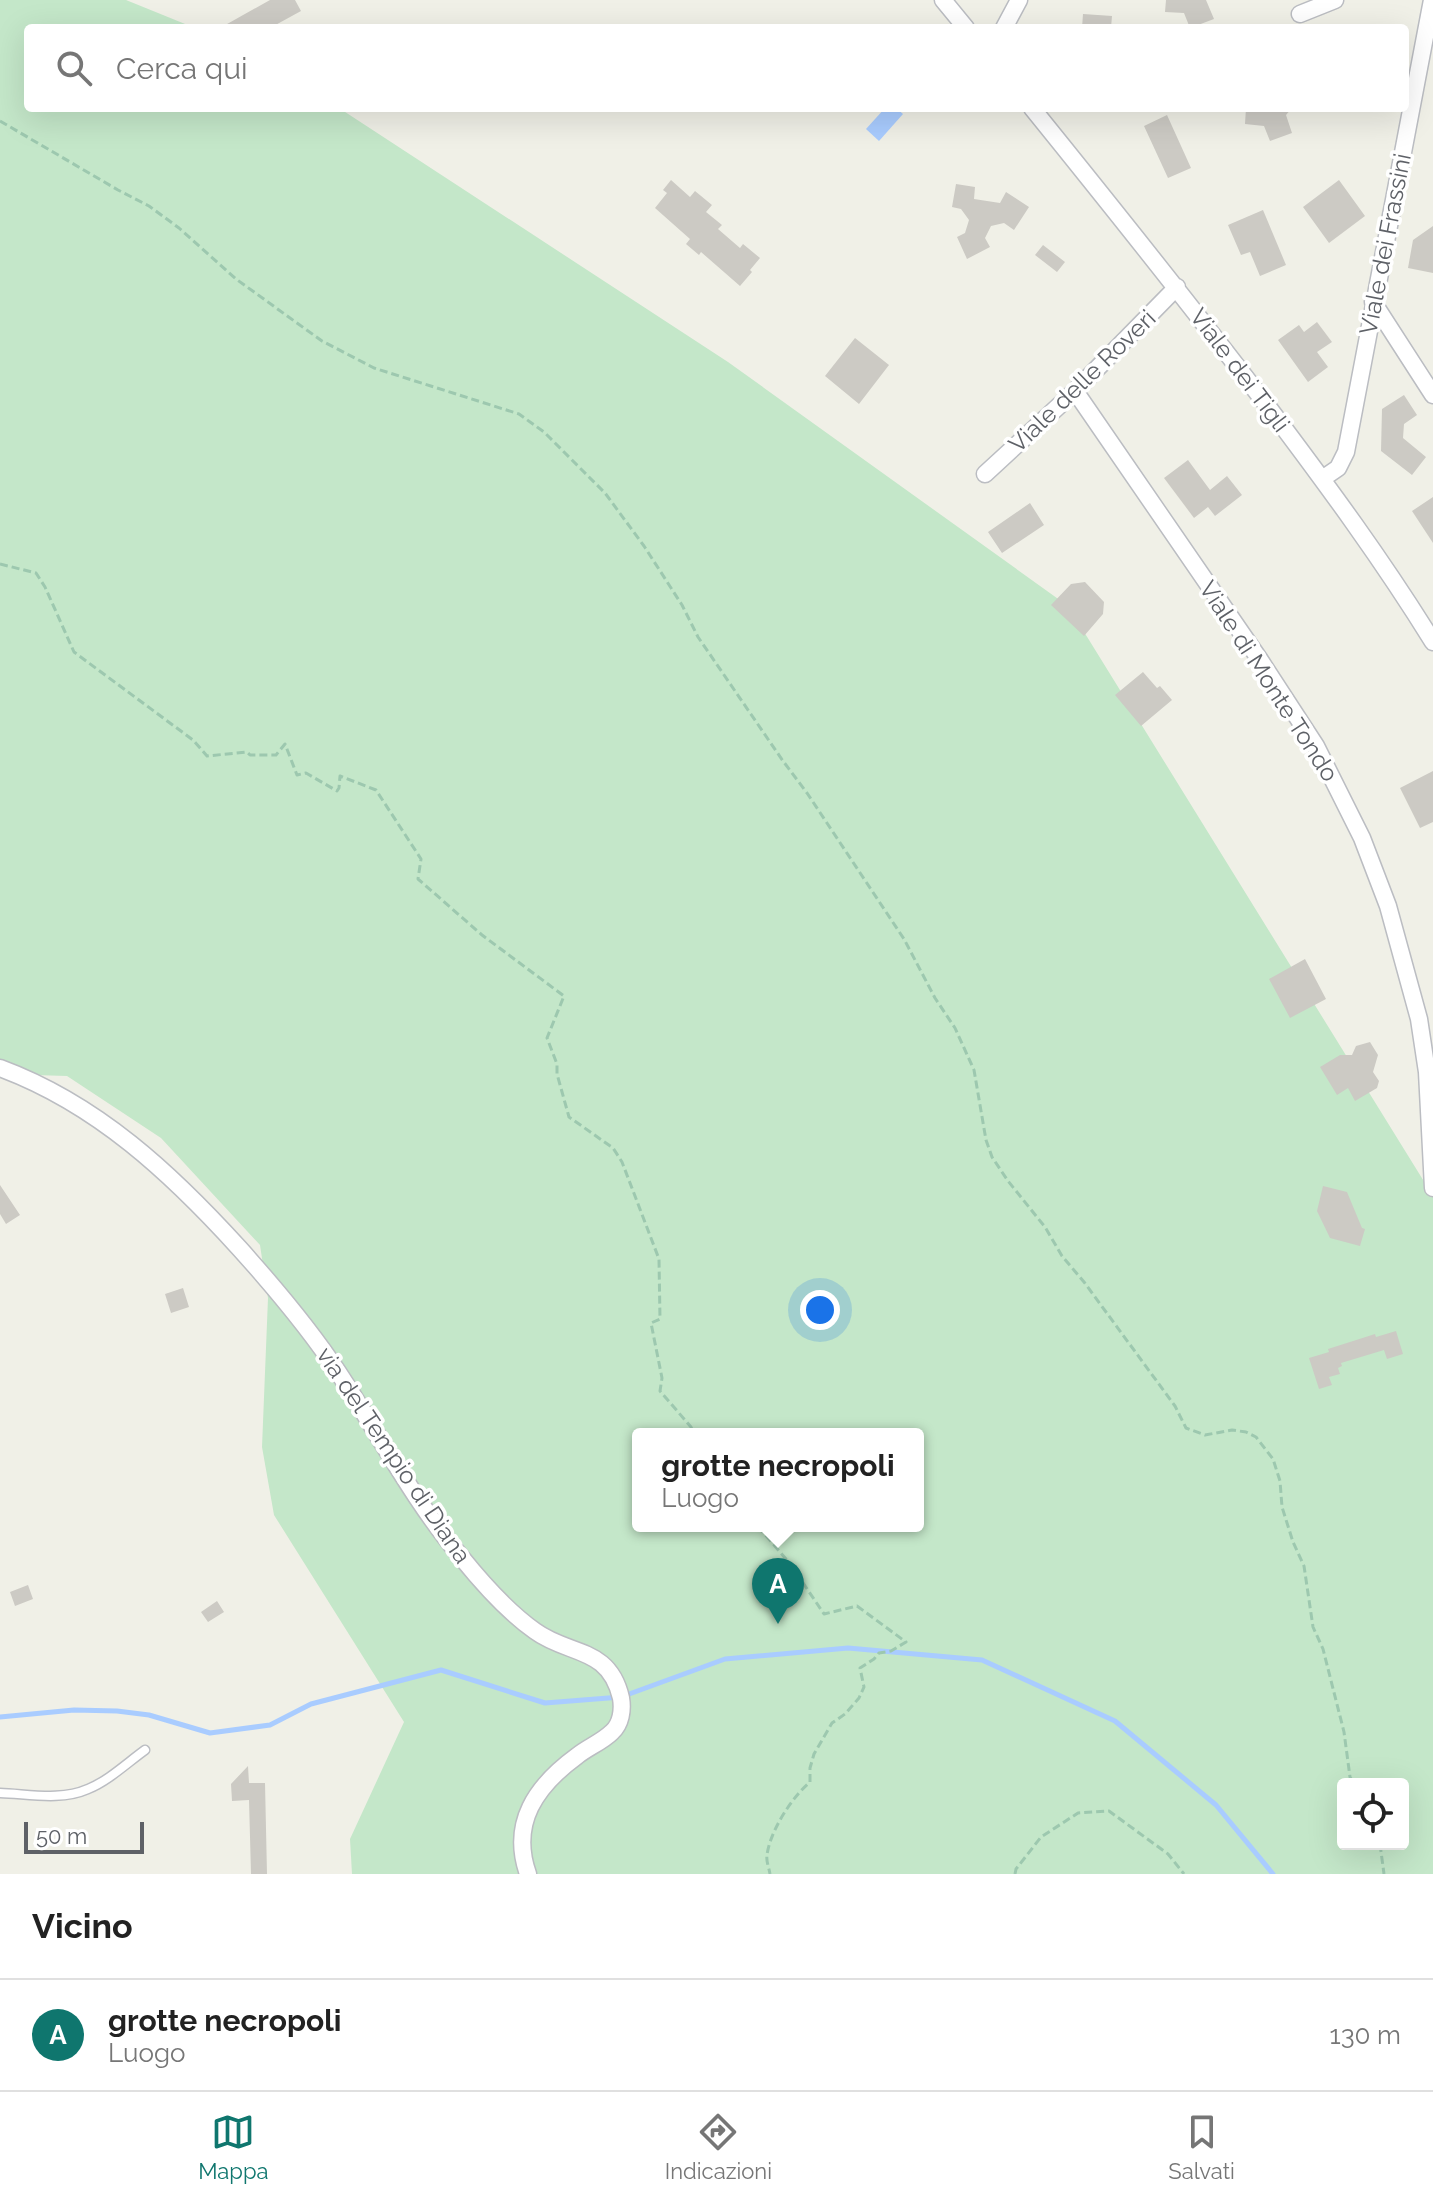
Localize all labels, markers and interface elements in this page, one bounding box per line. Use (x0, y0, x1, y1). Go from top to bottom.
search box (24, 24, 1409, 112)
icon: search (52, 46, 96, 90)
text: Cerca qui (116, 51, 248, 86)
street label: Viale dei Frassini (1353, 151, 1417, 337)
street label: Viale dei Tigli (1184, 302, 1296, 438)
street label: Viale delle Roveri (1003, 304, 1161, 458)
street label: Viale di Monte Tondo (1193, 575, 1345, 787)
your location (800, 1290, 840, 1330)
street label: via del Tempio di Diana (311, 1341, 477, 1569)
popup (632, 1428, 924, 1532)
text: grotte necropoli (661, 1448, 895, 1483)
text: Luogo (661, 1483, 739, 1513)
pin: A (752, 1558, 804, 1624)
map controls (1337, 1778, 1409, 1850)
button: locate (1337, 1778, 1409, 1850)
scale bar (24, 1818, 144, 1854)
text: 50 m (36, 1823, 87, 1849)
text: Vicino (32, 1906, 133, 1946)
text: grotte necropoli (108, 2003, 341, 2038)
text: A (49, 2020, 67, 2050)
text: 130 m (1330, 2020, 1401, 2050)
text: Luogo (108, 2038, 186, 2068)
tab: Mappa (198, 2110, 268, 2184)
tab: Indicazioni (665, 2110, 772, 2184)
tab: Salvati (1168, 2110, 1235, 2184)

